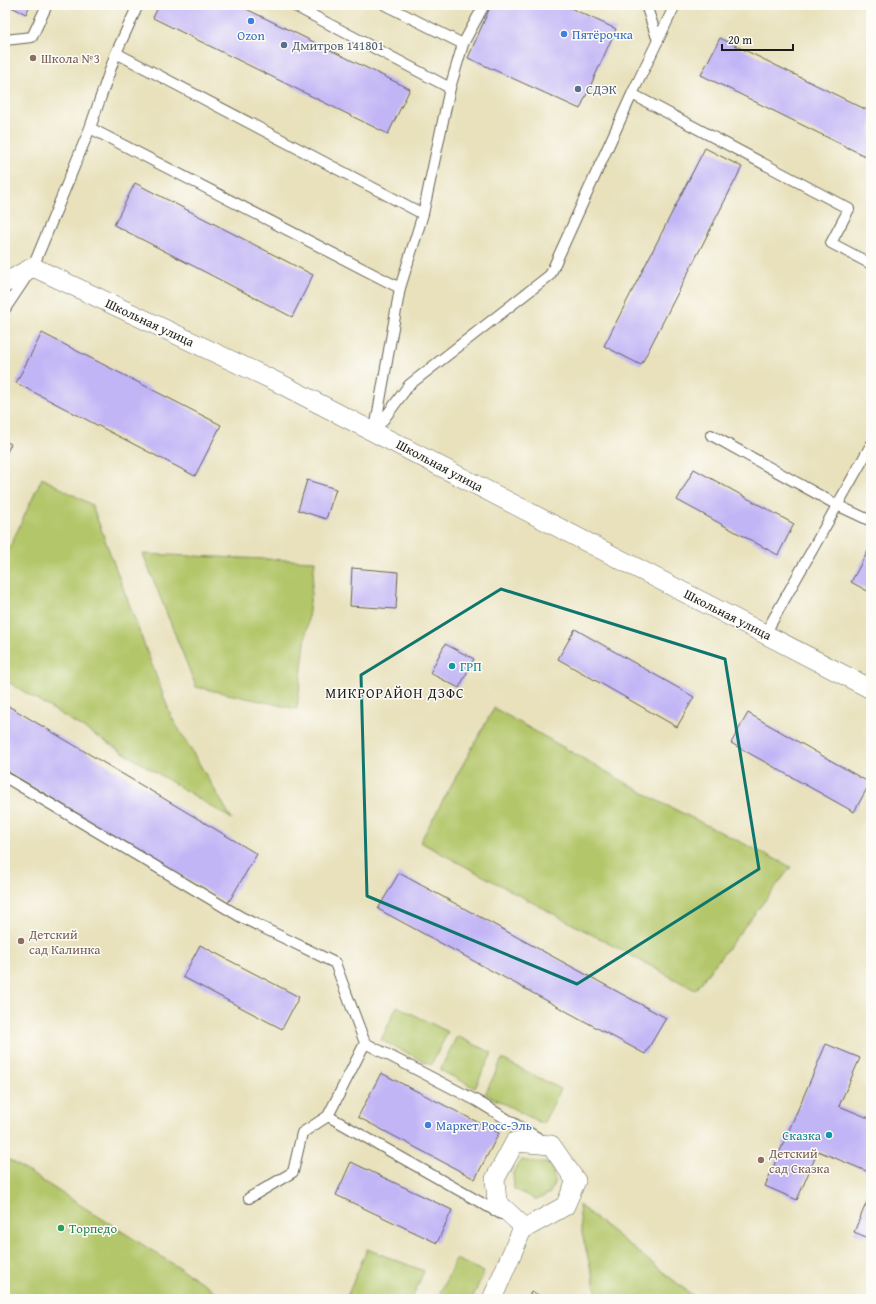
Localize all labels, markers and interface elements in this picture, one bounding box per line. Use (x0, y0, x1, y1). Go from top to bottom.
marker: Ozon (246, 16, 256, 26)
place label: Пятёрочка (572, 25, 634, 44)
place label: Ozon (237, 26, 265, 45)
scale bar (722, 26, 793, 52)
marker: Пятёрочка (559, 29, 569, 39)
text: 20 m (728, 31, 752, 48)
place label: Дмитров 141801 (291, 36, 384, 55)
marker: Дмитров 141801 (279, 40, 289, 50)
place label: Школа №3 (41, 49, 100, 68)
marker: Школа №3 (28, 53, 38, 63)
place label: СДЭК (586, 80, 617, 99)
marker: СДЭК (573, 84, 583, 94)
street label: Школьная улица (102, 294, 198, 352)
street label: Школьная улица (393, 435, 487, 497)
street label: Школьная улица (681, 584, 776, 645)
place label: ГРП (460, 657, 482, 676)
marker: ГРП (447, 661, 457, 671)
district label: МИКРОРАЙОН ДЗФС (325, 683, 465, 703)
place label: Детский сад Калинка (28, 925, 101, 959)
marker: Детский сад Калинка (16, 936, 26, 946)
place label: Маркет Росс-Эль (436, 1116, 532, 1135)
marker: Маркет Росс-Эль (423, 1120, 433, 1130)
place label: Сказка (782, 1126, 822, 1145)
marker: Сказка (824, 1130, 834, 1140)
place label: Детский сад Сказка (768, 1144, 830, 1178)
marker: Детский сад Сказка (756, 1155, 766, 1165)
place label: Торпедо (69, 1219, 117, 1238)
marker: Торпедо (56, 1223, 66, 1233)

